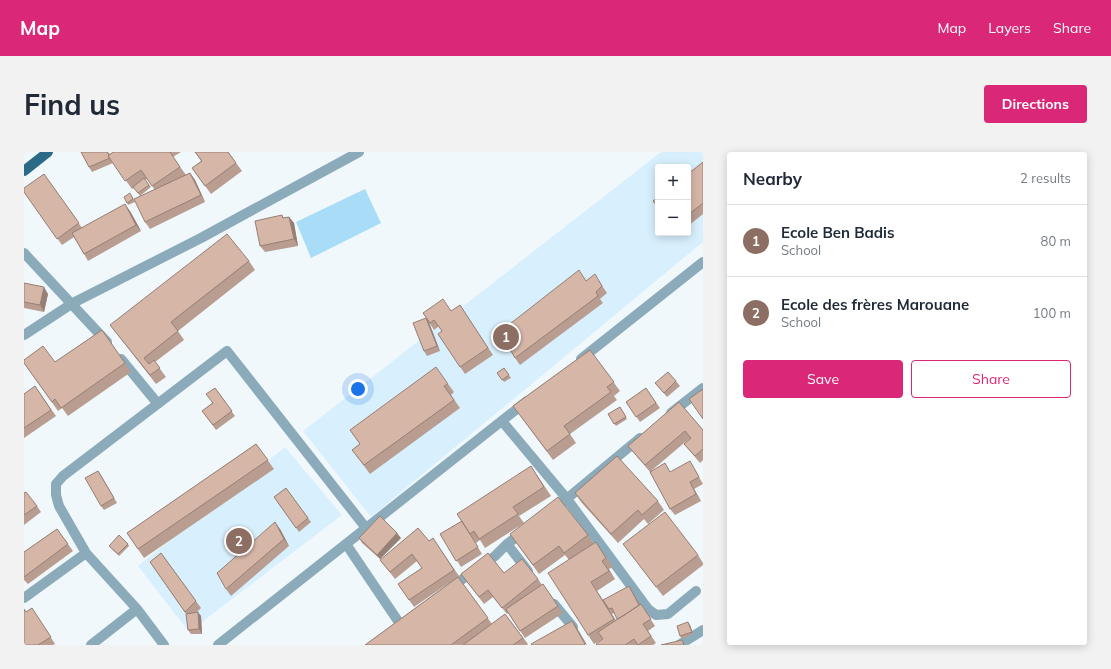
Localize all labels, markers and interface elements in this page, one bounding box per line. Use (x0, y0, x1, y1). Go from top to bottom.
text: Map (20, 16, 60, 40)
text: Map (937, 19, 966, 37)
text: Layers (988, 19, 1031, 37)
text: Share (1053, 19, 1091, 37)
button: Directions (984, 85, 1087, 123)
text: Find us (24, 87, 120, 122)
map controls (655, 164, 691, 236)
button: + (655, 164, 691, 200)
text: Nearby (743, 168, 802, 189)
text: 2 results (1020, 170, 1071, 186)
button: − (655, 200, 691, 236)
text: Ecole Ben Badis (781, 223, 895, 242)
text: 1 (752, 233, 760, 249)
text: 80 m (1041, 233, 1071, 249)
text: School (781, 242, 821, 258)
text: Ecole des frères Marouane (781, 295, 969, 314)
text: 2 (752, 305, 760, 321)
text: 100 m (1033, 305, 1071, 321)
text: School (781, 314, 821, 330)
pin: 1 (493, 322, 519, 352)
button: Save (743, 360, 903, 398)
button: Share (911, 360, 1071, 398)
your location (348, 379, 368, 399)
pin: 2 (226, 526, 252, 556)

